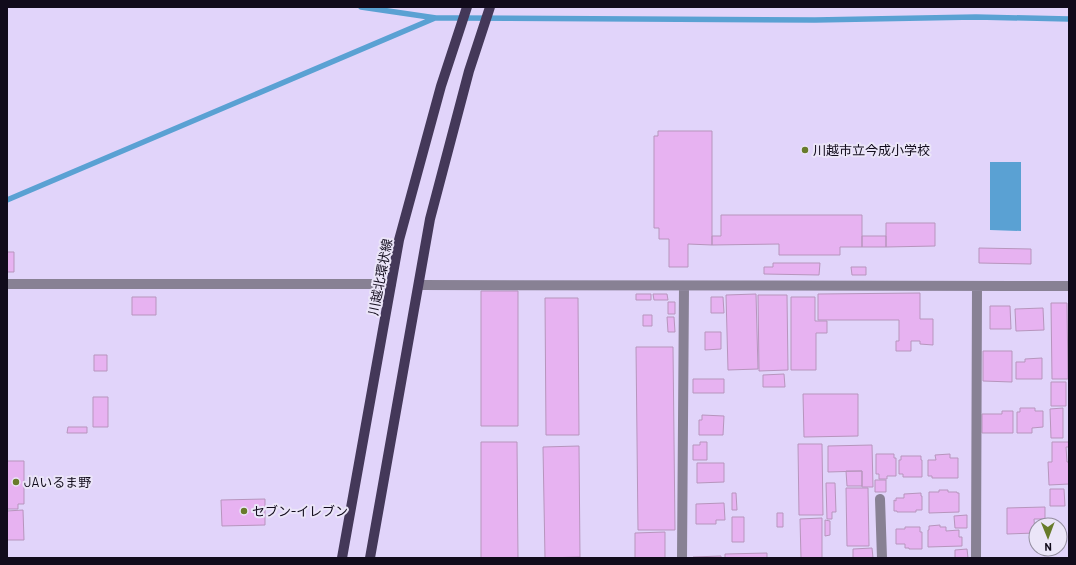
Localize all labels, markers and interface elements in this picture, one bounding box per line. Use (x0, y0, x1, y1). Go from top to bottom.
place label: 川越市立今成小学校 (813, 142, 930, 158)
marker: 川越市立今成小学校 (800, 145, 810, 155)
street label: 川越北環状線 (365, 237, 395, 317)
place label: JAいるま野 (24, 474, 91, 490)
marker: JAいるま野 (11, 477, 21, 487)
place label: セブン-イレブン (252, 503, 348, 519)
marker: セブン-イレブン (239, 506, 249, 516)
north arrow (1028, 517, 1068, 557)
text: N (1044, 541, 1052, 554)

